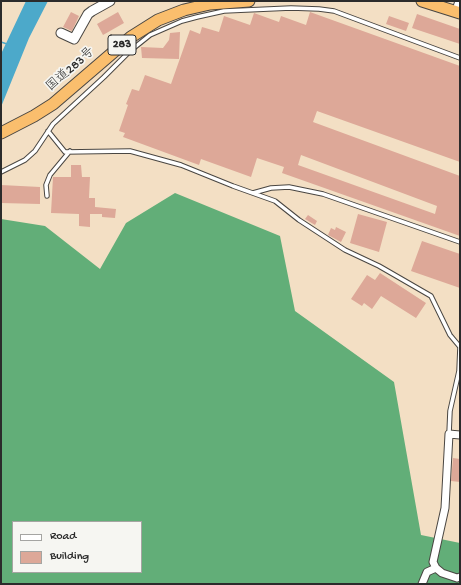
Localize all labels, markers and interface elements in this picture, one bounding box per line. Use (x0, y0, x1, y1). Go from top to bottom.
road number: 283 (108, 35, 136, 55)
street label: 国道283号 (44, 45, 98, 95)
legend (12, 521, 142, 573)
text: Road (50, 530, 76, 544)
text: Building (50, 550, 89, 564)

